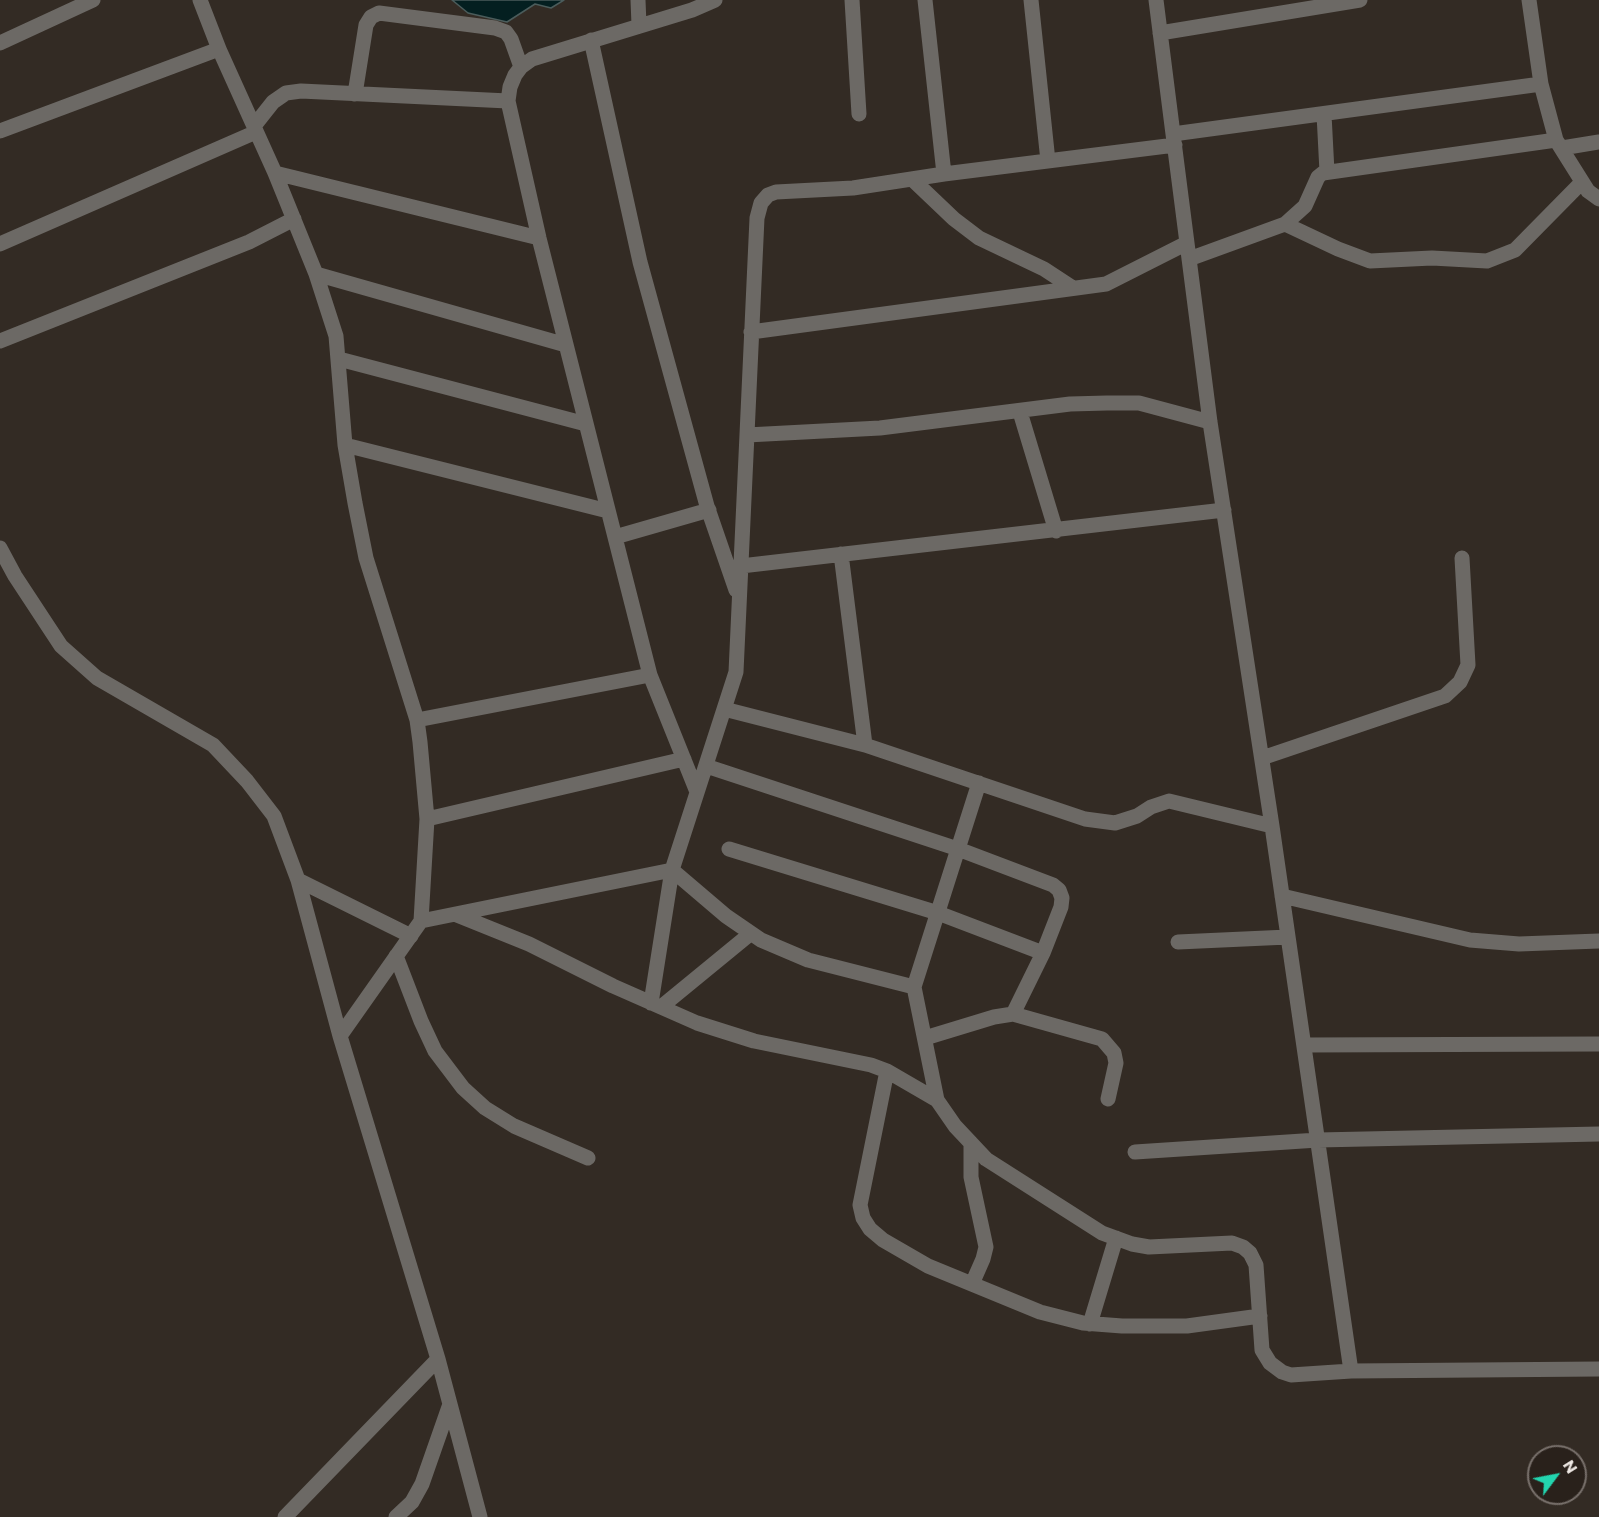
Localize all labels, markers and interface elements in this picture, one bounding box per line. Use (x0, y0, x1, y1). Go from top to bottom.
north arrow (1527, 1445, 1587, 1505)
text: N (1560, 1456, 1582, 1476)

